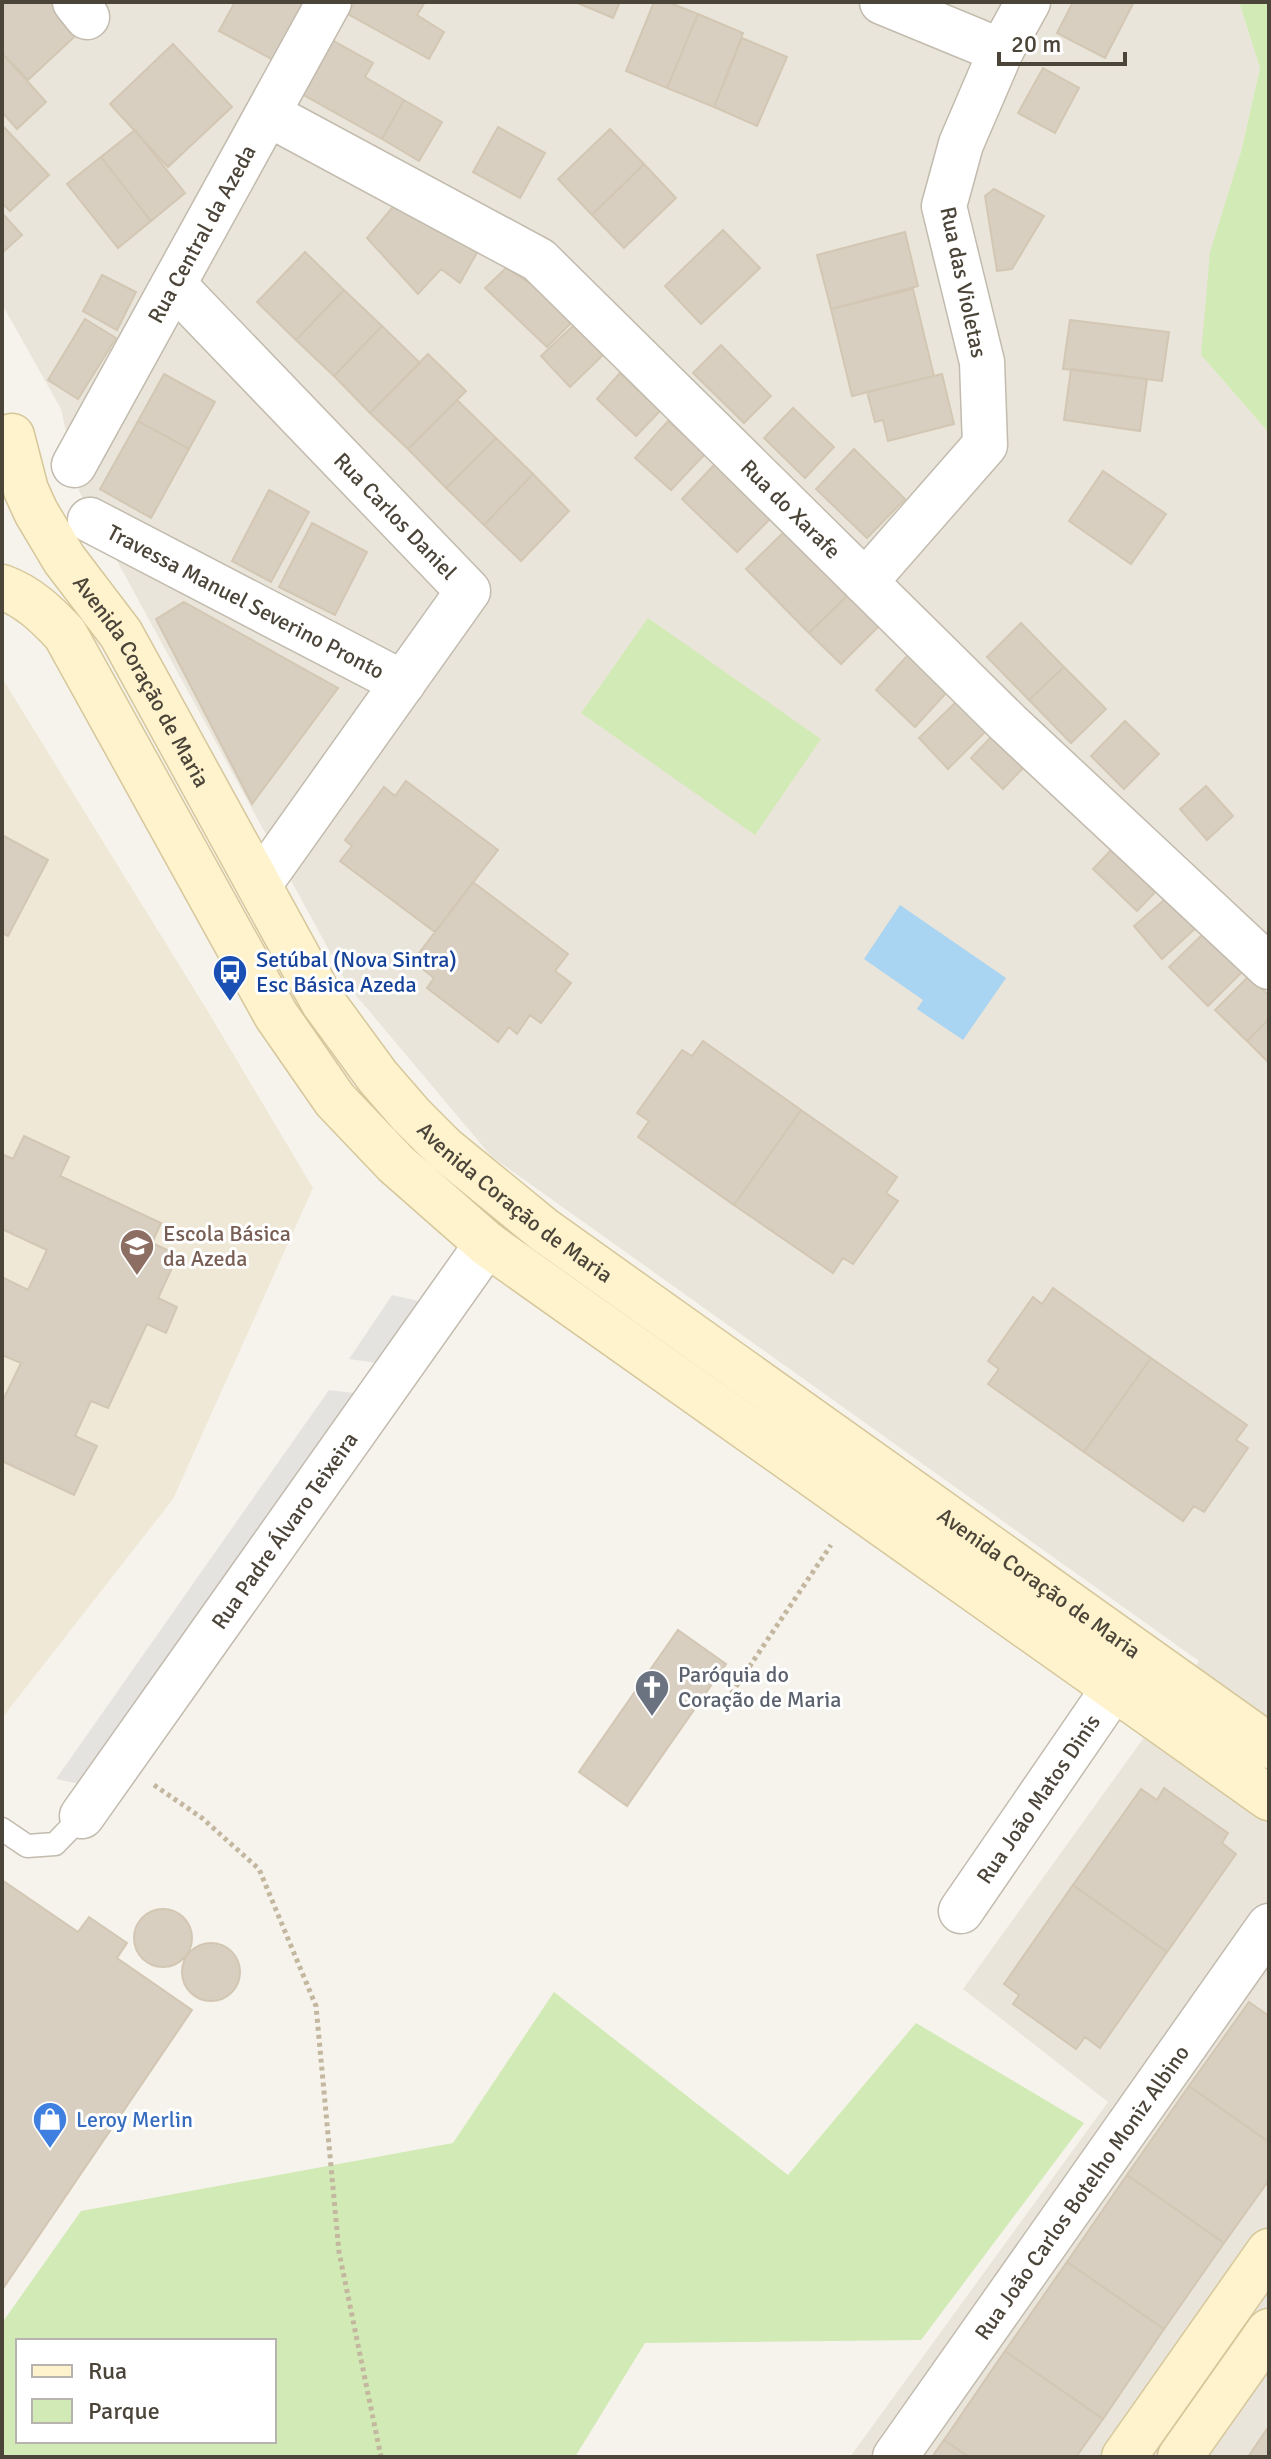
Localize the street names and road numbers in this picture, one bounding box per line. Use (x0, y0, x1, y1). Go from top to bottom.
street label: Rua Central da Azeda (142, 140, 262, 328)
street label: Rua das Violetas (934, 204, 993, 360)
street label: Rua Carlos Daniel (328, 447, 463, 585)
street label: Rua do Xarafe (735, 454, 846, 564)
street label: Travessa Manuel Severino Pronto (103, 519, 389, 685)
street label: Avenida Coração de Maria (67, 570, 215, 792)
street label: Avenida Coração de Maria (411, 1116, 618, 1289)
street label: Rua Padre Álvaro Teixeira (206, 1427, 364, 1634)
street label: Avenida Coração de Maria (932, 1502, 1146, 1664)
street label: Rua João Matos Dinis (971, 1709, 1106, 1889)
street label: Rua João Carlos Botelho Moniz Albino (969, 2040, 1195, 2345)

